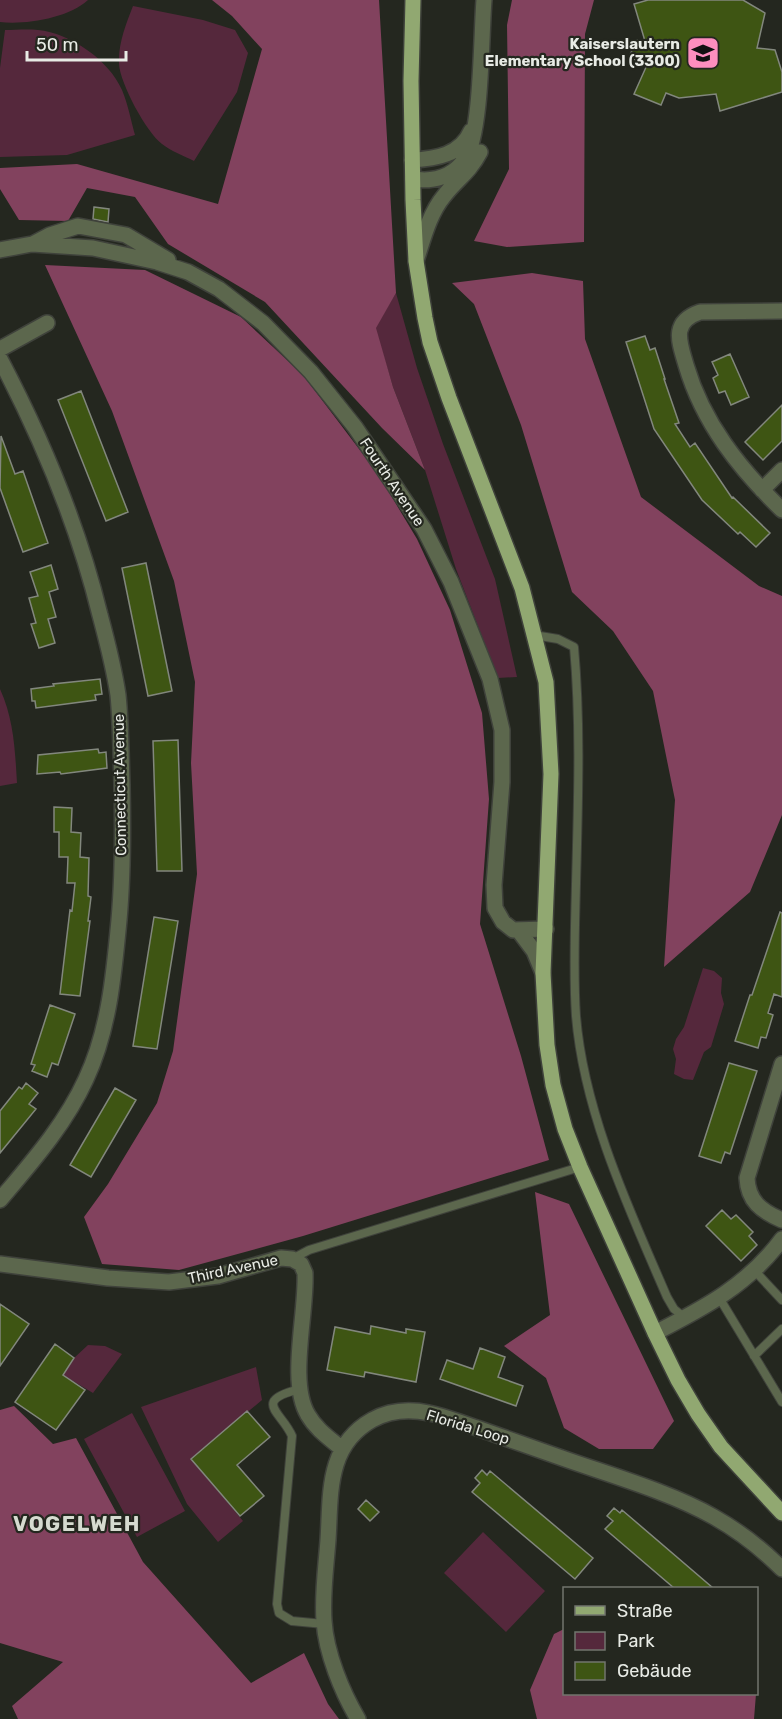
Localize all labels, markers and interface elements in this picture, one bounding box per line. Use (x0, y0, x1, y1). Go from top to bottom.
scale bar (27, 24, 126, 62)
text: 50 m (36, 34, 79, 56)
place label: Kaiserslautern Elementary School (3300) (485, 35, 680, 70)
school or university icon: Kaiserslautern Elementary School (3300) (685, 35, 721, 71)
street label: Fourth Avenue (356, 434, 428, 530)
street label: Connecticut Avenue (110, 714, 130, 856)
street label: Third Avenue (186, 1251, 280, 1287)
street label: Florida Loop (424, 1406, 512, 1448)
district label: VOGELWEH (13, 1511, 141, 1536)
legend (563, 1587, 758, 1695)
text: Straße (617, 1600, 673, 1622)
text: Park (617, 1630, 655, 1652)
text: Gebäude (617, 1660, 692, 1682)

